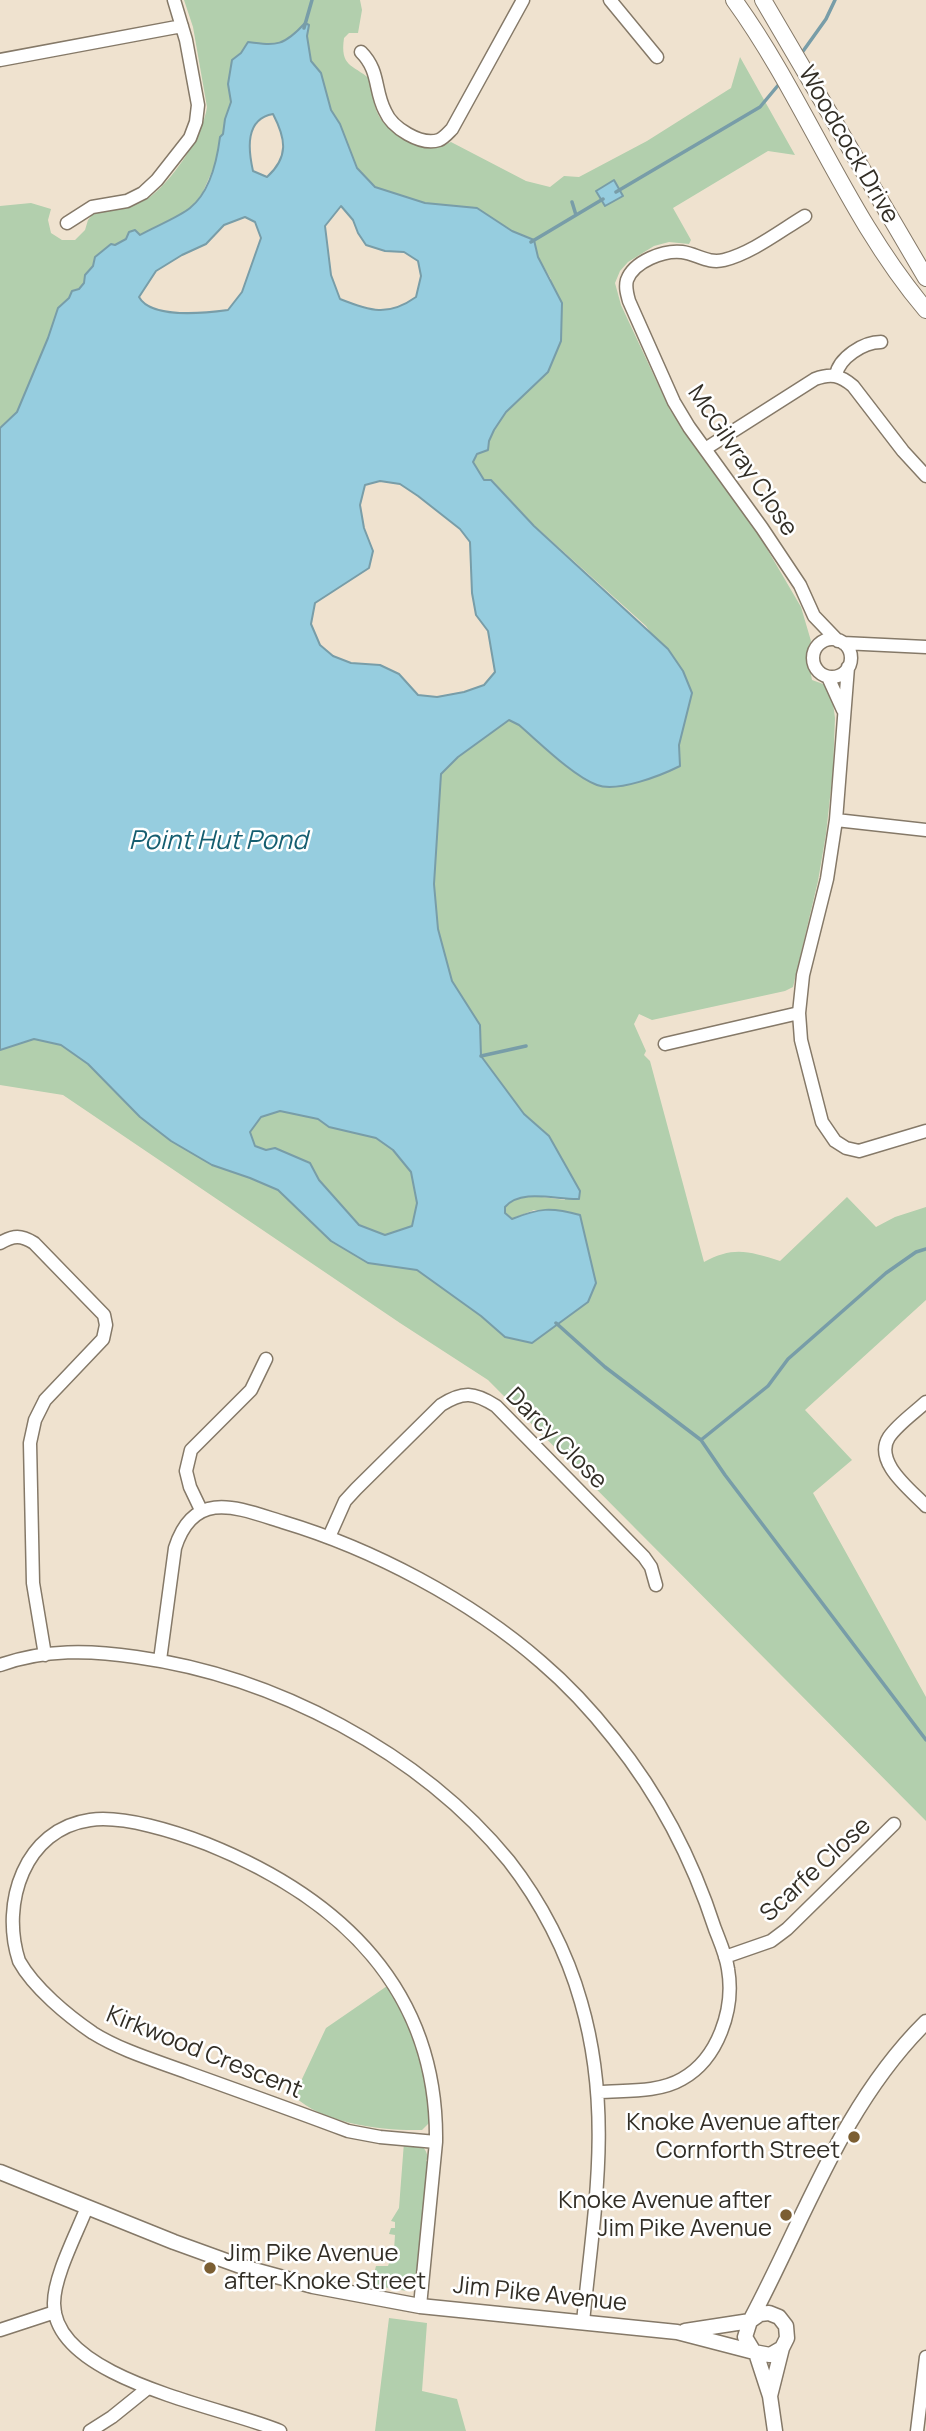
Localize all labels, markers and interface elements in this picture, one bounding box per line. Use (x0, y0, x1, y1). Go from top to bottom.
street label: Woodcock Drive (791, 61, 905, 229)
street label: McGilvray Close (681, 380, 803, 542)
water label: Point Hut Pond (129, 826, 307, 858)
street label: Darcy Close (499, 1382, 613, 1496)
street label: Scarfe Close (755, 1812, 877, 1928)
street label: Kirkwood Crescent (102, 2001, 306, 2105)
place label: Knoke Avenue after Cornforth Street (626, 2109, 840, 2165)
marker: Knoke Avenue after Cornforth Street (846, 2129, 862, 2145)
place label: Knoke Avenue after Jim Pike Avenue (558, 2187, 772, 2243)
marker: Knoke Avenue after Jim Pike Avenue (778, 2207, 794, 2223)
place label: Jim Pike Avenue after Knoke Street (224, 2240, 426, 2296)
marker: Jim Pike Avenue after Knoke Street (202, 2260, 218, 2276)
street label: Jim Pike Avenue (452, 2272, 628, 2318)

